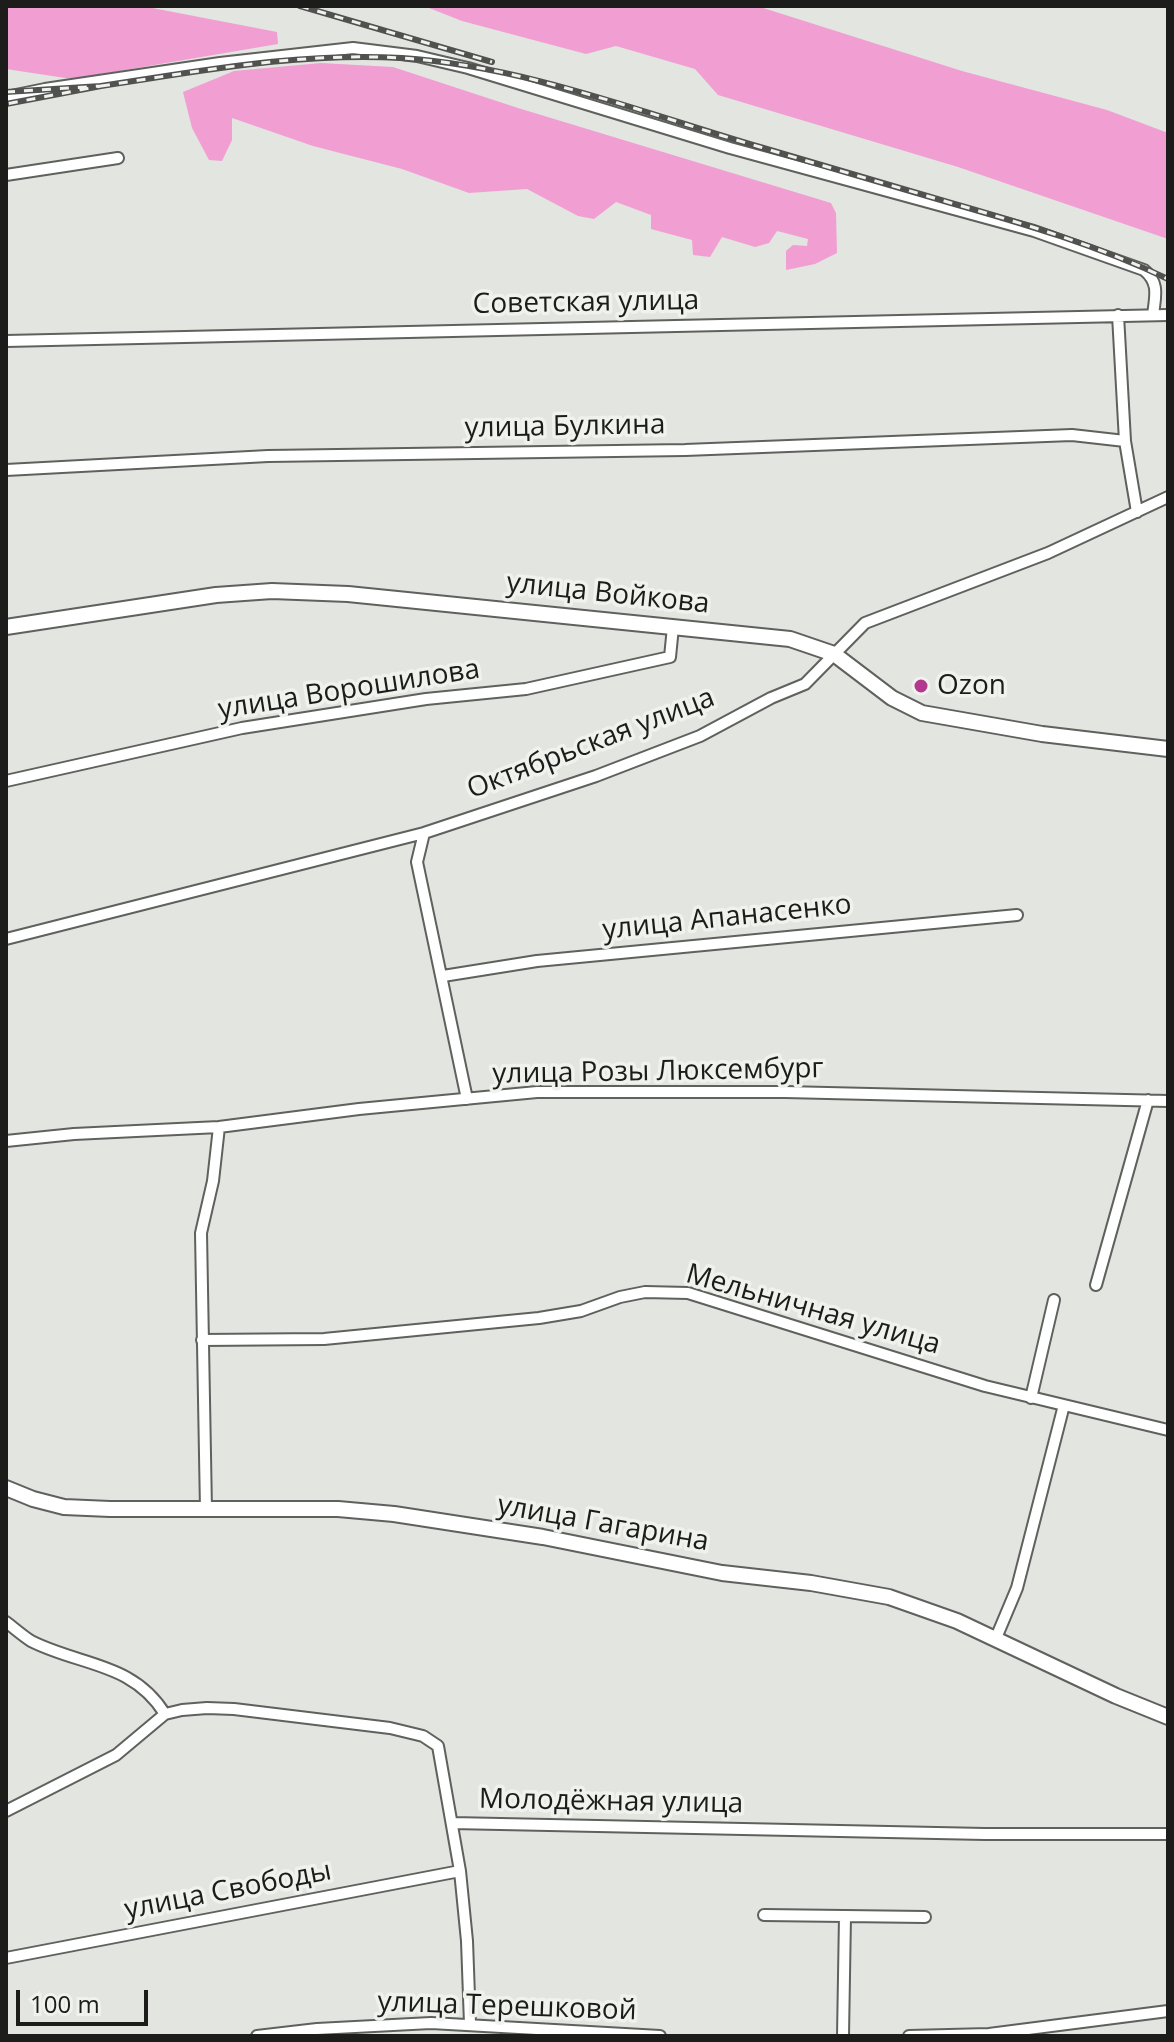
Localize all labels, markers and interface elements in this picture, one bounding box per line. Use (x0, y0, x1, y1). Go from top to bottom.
street label: Советская улица (472, 284, 700, 322)
street label: улица Булкина (464, 408, 666, 446)
street label: улица Войкова (505, 567, 711, 621)
street label: улица Ворошилова (216, 653, 482, 727)
place label: Ozon (937, 669, 1006, 703)
marker: Ozon (912, 677, 930, 695)
street label: Октябрьская улица (463, 681, 719, 807)
street label: улица Апанасенко (601, 888, 853, 948)
street label: улица Розы Люксембург (492, 1052, 824, 1092)
street label: Мельничная улица (682, 1258, 944, 1362)
street label: улица Гагарина (495, 1489, 711, 1559)
street label: Молодёжная улица (479, 1783, 743, 1821)
street label: улица Свободы (122, 1854, 334, 1928)
scale bar (20, 1974, 152, 2024)
street label: улица Терешковой (377, 1986, 637, 2028)
text: 100 m (30, 1987, 100, 2020)

